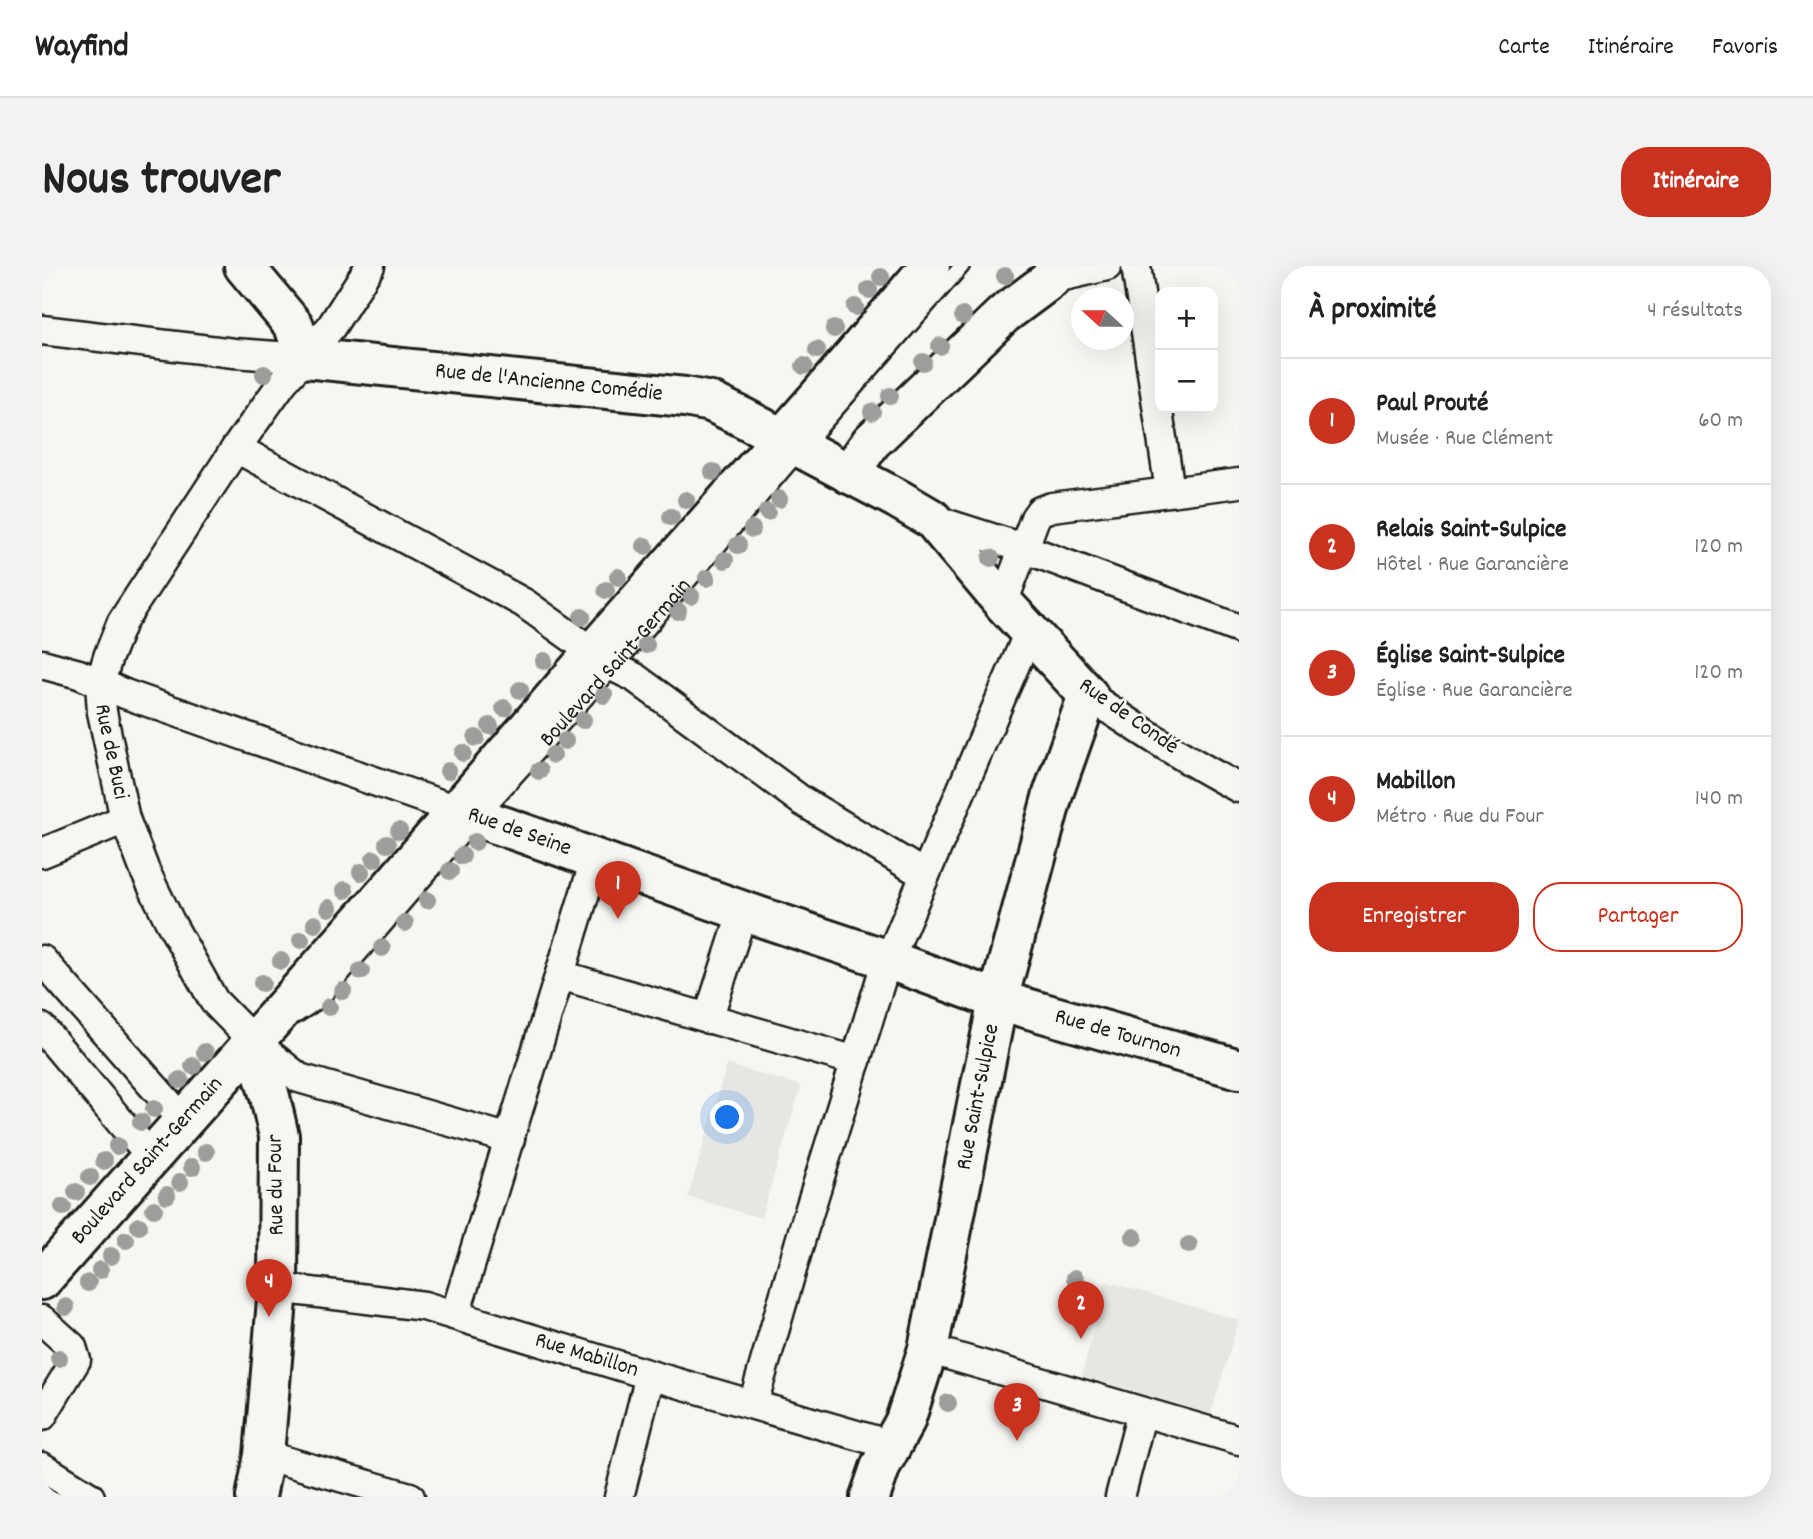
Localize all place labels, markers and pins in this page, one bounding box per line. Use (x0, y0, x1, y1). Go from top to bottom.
pin: 1 (595, 861, 641, 919)
pin: 4 (246, 1259, 292, 1317)
pin: 2 (1058, 1281, 1104, 1339)
pin: 3 (994, 1383, 1040, 1441)

